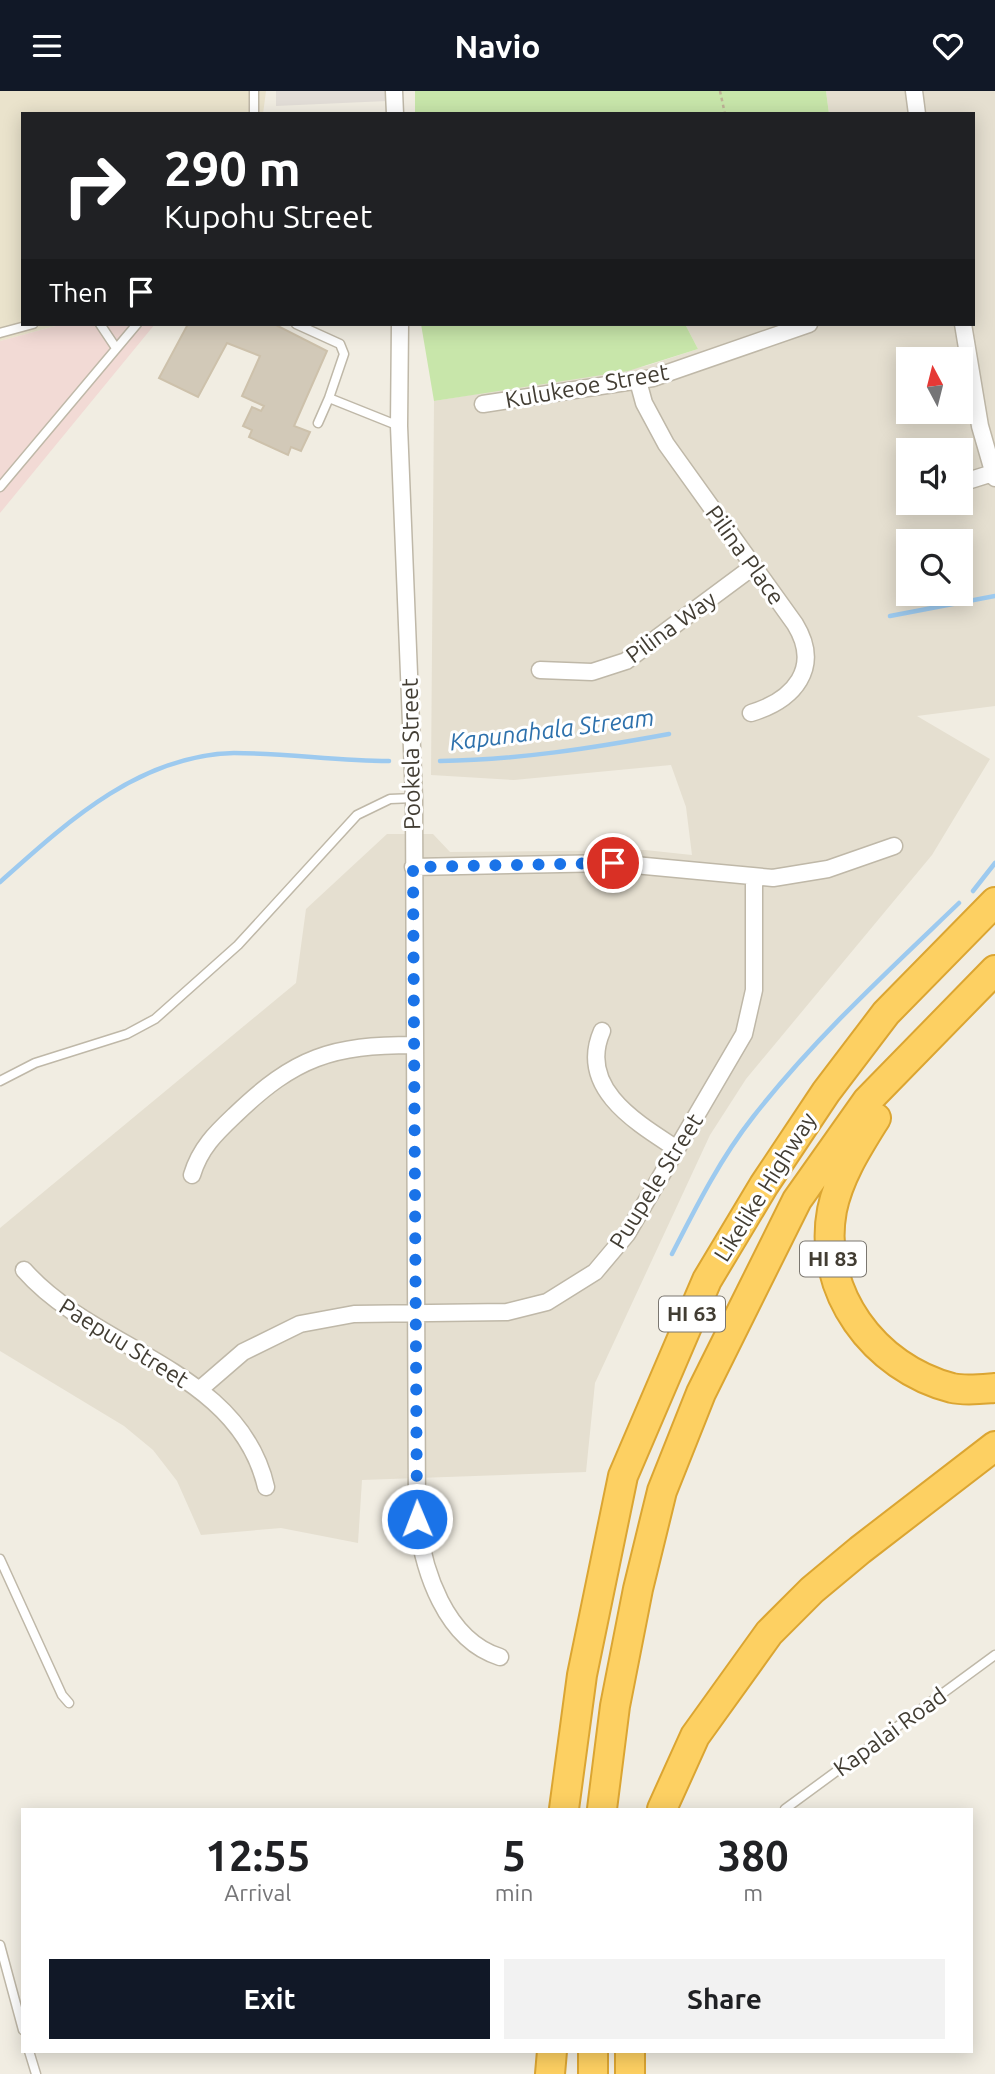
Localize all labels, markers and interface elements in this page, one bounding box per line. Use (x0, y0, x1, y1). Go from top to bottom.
icon: menu (28, 27, 66, 65)
icon: heart (929, 27, 967, 65)
text: Navio (454, 28, 541, 64)
icon: right (49, 140, 140, 231)
text: 290 m (164, 140, 301, 195)
text: Kupohu Street (164, 198, 372, 234)
icon: arrive (122, 273, 160, 311)
text: Then (49, 278, 108, 307)
north arrow (896, 347, 973, 423)
map controls (896, 347, 973, 606)
street label: Kulukeoe Street (503, 359, 671, 412)
button: sound (896, 438, 973, 515)
street label: Pilina Place (701, 500, 790, 609)
button: search (896, 529, 973, 606)
street label: Pilina Way (621, 586, 720, 668)
street label: Pookela Street (397, 678, 424, 830)
water label: Kapunahala Stream (448, 704, 656, 755)
pin (583, 833, 643, 893)
icon: arrive (594, 844, 632, 882)
street label: Likelike Highway (709, 1108, 820, 1266)
street label: Puupele Street (604, 1109, 707, 1253)
road number: HI 83 (800, 1241, 866, 1277)
street label: Paepuu Street (55, 1293, 193, 1392)
road number: HI 63 (659, 1297, 725, 1331)
position arrow (380, 1482, 454, 1556)
street label: Kapalai Road (829, 1682, 951, 1781)
text: 12:55 (205, 1832, 310, 1879)
text: 5 (502, 1832, 526, 1879)
text: 380 (718, 1832, 789, 1879)
text: Arrival (224, 1880, 291, 1905)
text: min (495, 1880, 533, 1905)
text: m (743, 1880, 763, 1905)
button: Exit (49, 1959, 490, 2039)
button: Share (504, 1959, 945, 2039)

